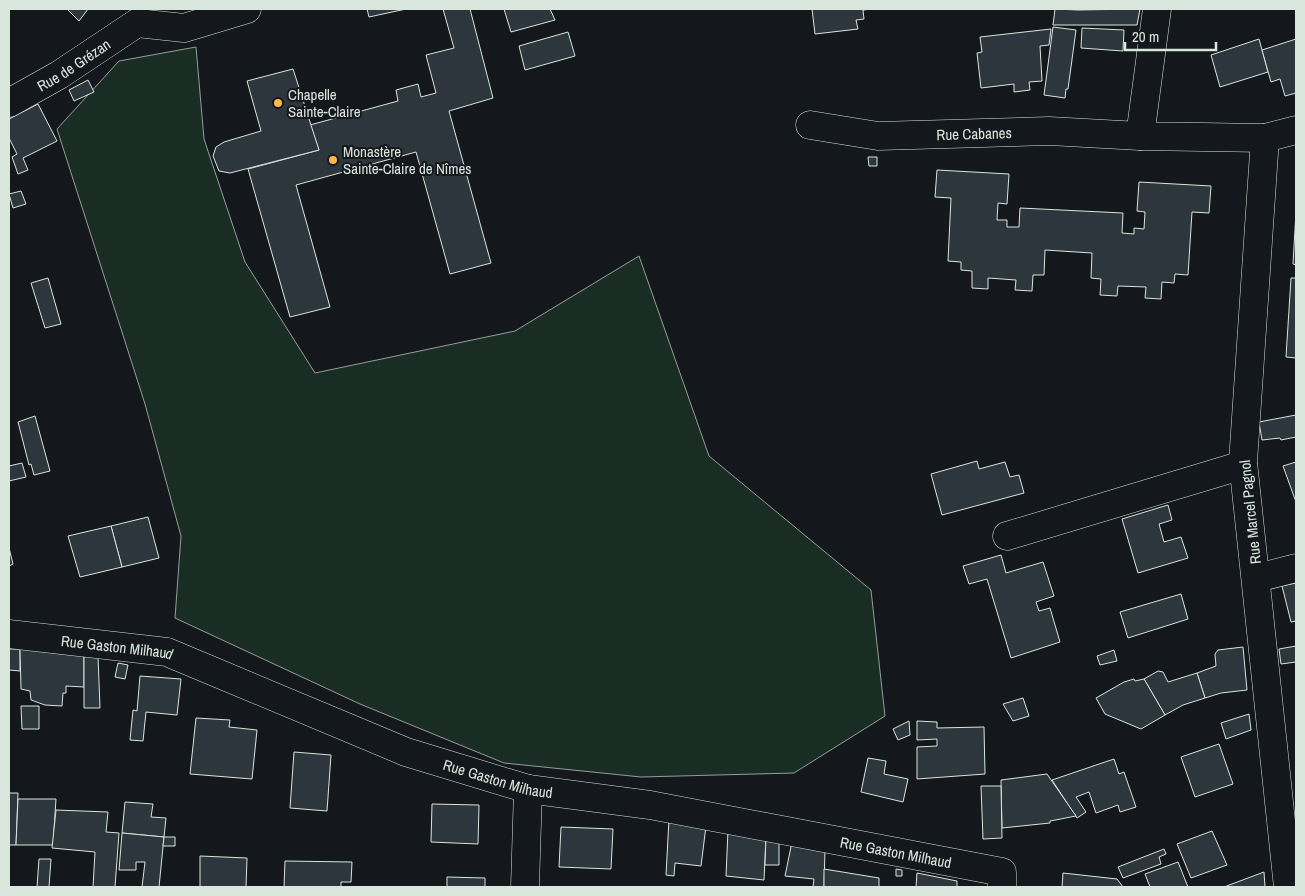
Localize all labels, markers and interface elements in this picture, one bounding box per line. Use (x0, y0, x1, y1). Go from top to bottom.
scale bar (1125, 20, 1216, 52)
text: 20 m (1132, 26, 1159, 47)
street label: Rue de Grézan (33, 33, 114, 96)
place label: Chapelle Sainte-Claire (288, 84, 361, 122)
marker: Chapelle Sainte-Claire (272, 97, 284, 109)
street label: Rue Cabanes (936, 122, 1012, 145)
place label: Monastère Sainte-Claire de Nîmes (343, 141, 472, 179)
marker: Monastère Sainte-Claire de Nîmes (327, 154, 339, 166)
street label: Rue Marcel Pagnol (1234, 459, 1266, 565)
street label: Rue Gaston Milhaud (60, 630, 177, 664)
street label: Rue Gaston Milhaud (441, 753, 554, 803)
street label: Rue Gaston Milhaud (839, 831, 953, 873)

